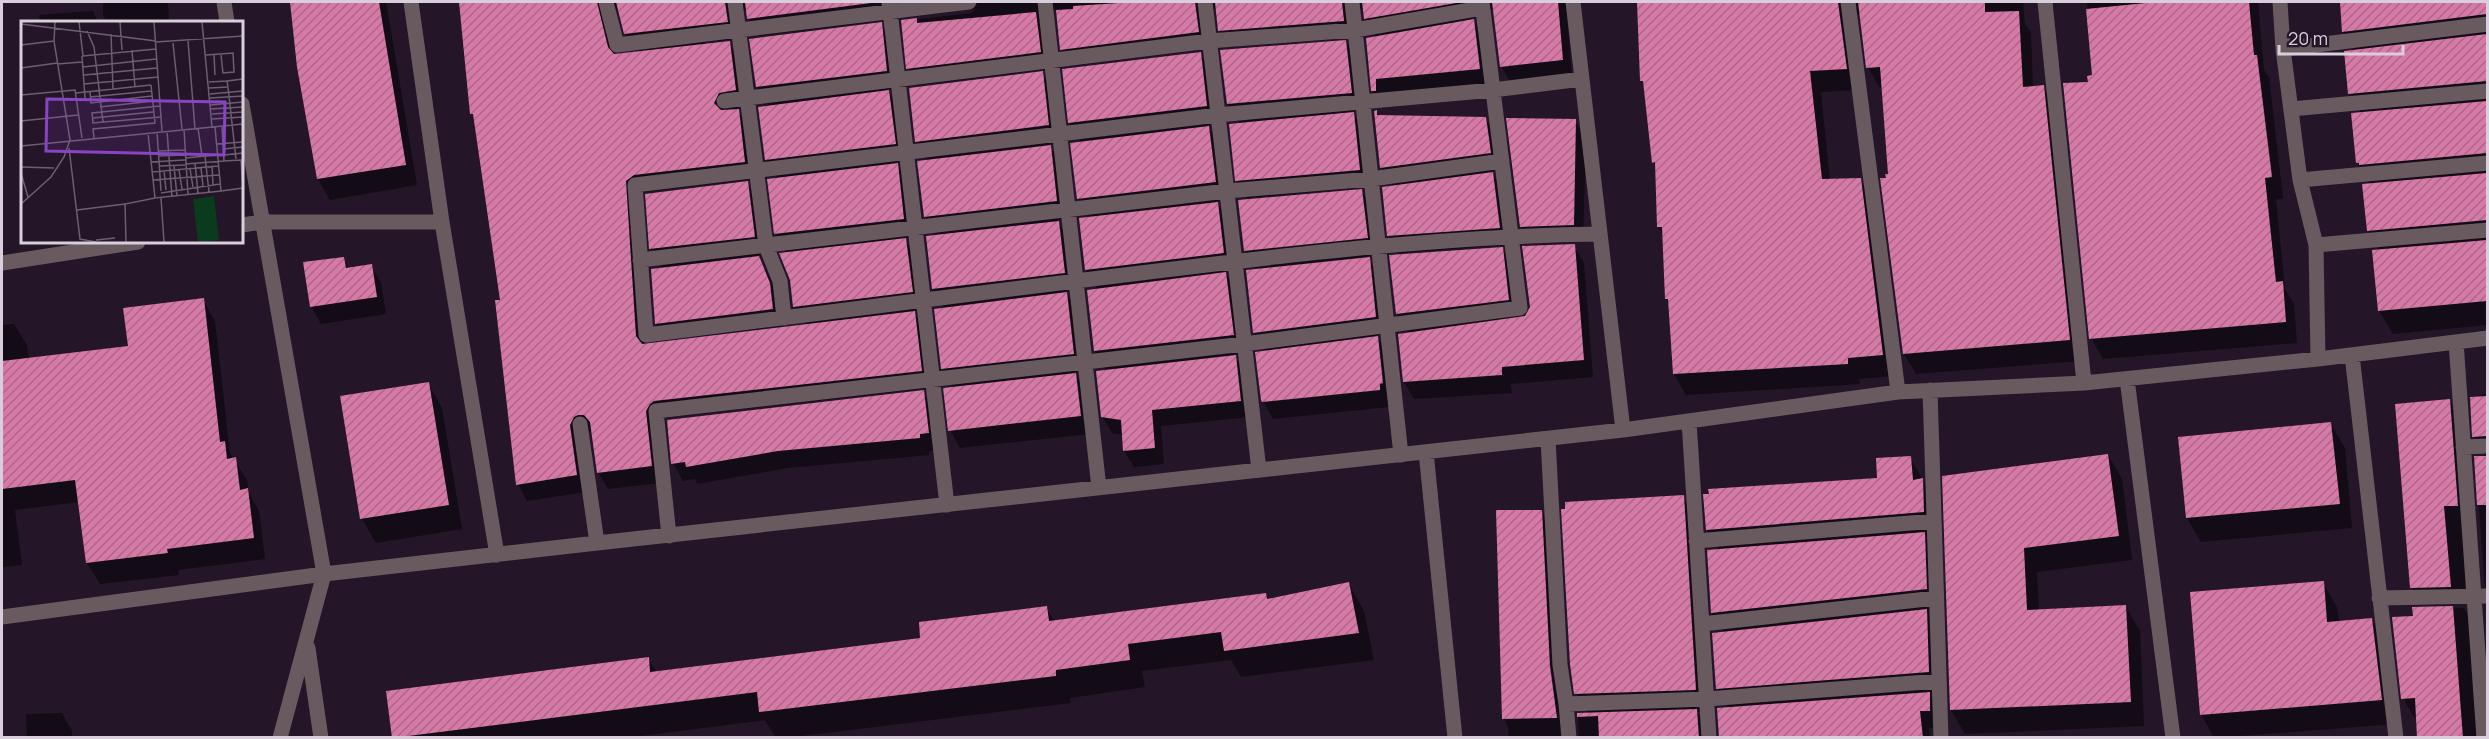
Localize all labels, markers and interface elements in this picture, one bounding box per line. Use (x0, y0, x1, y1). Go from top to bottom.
scale bar (2279, 18, 2404, 56)
inset map (21, 21, 243, 243)
text: 20 m (2288, 26, 2328, 50)

